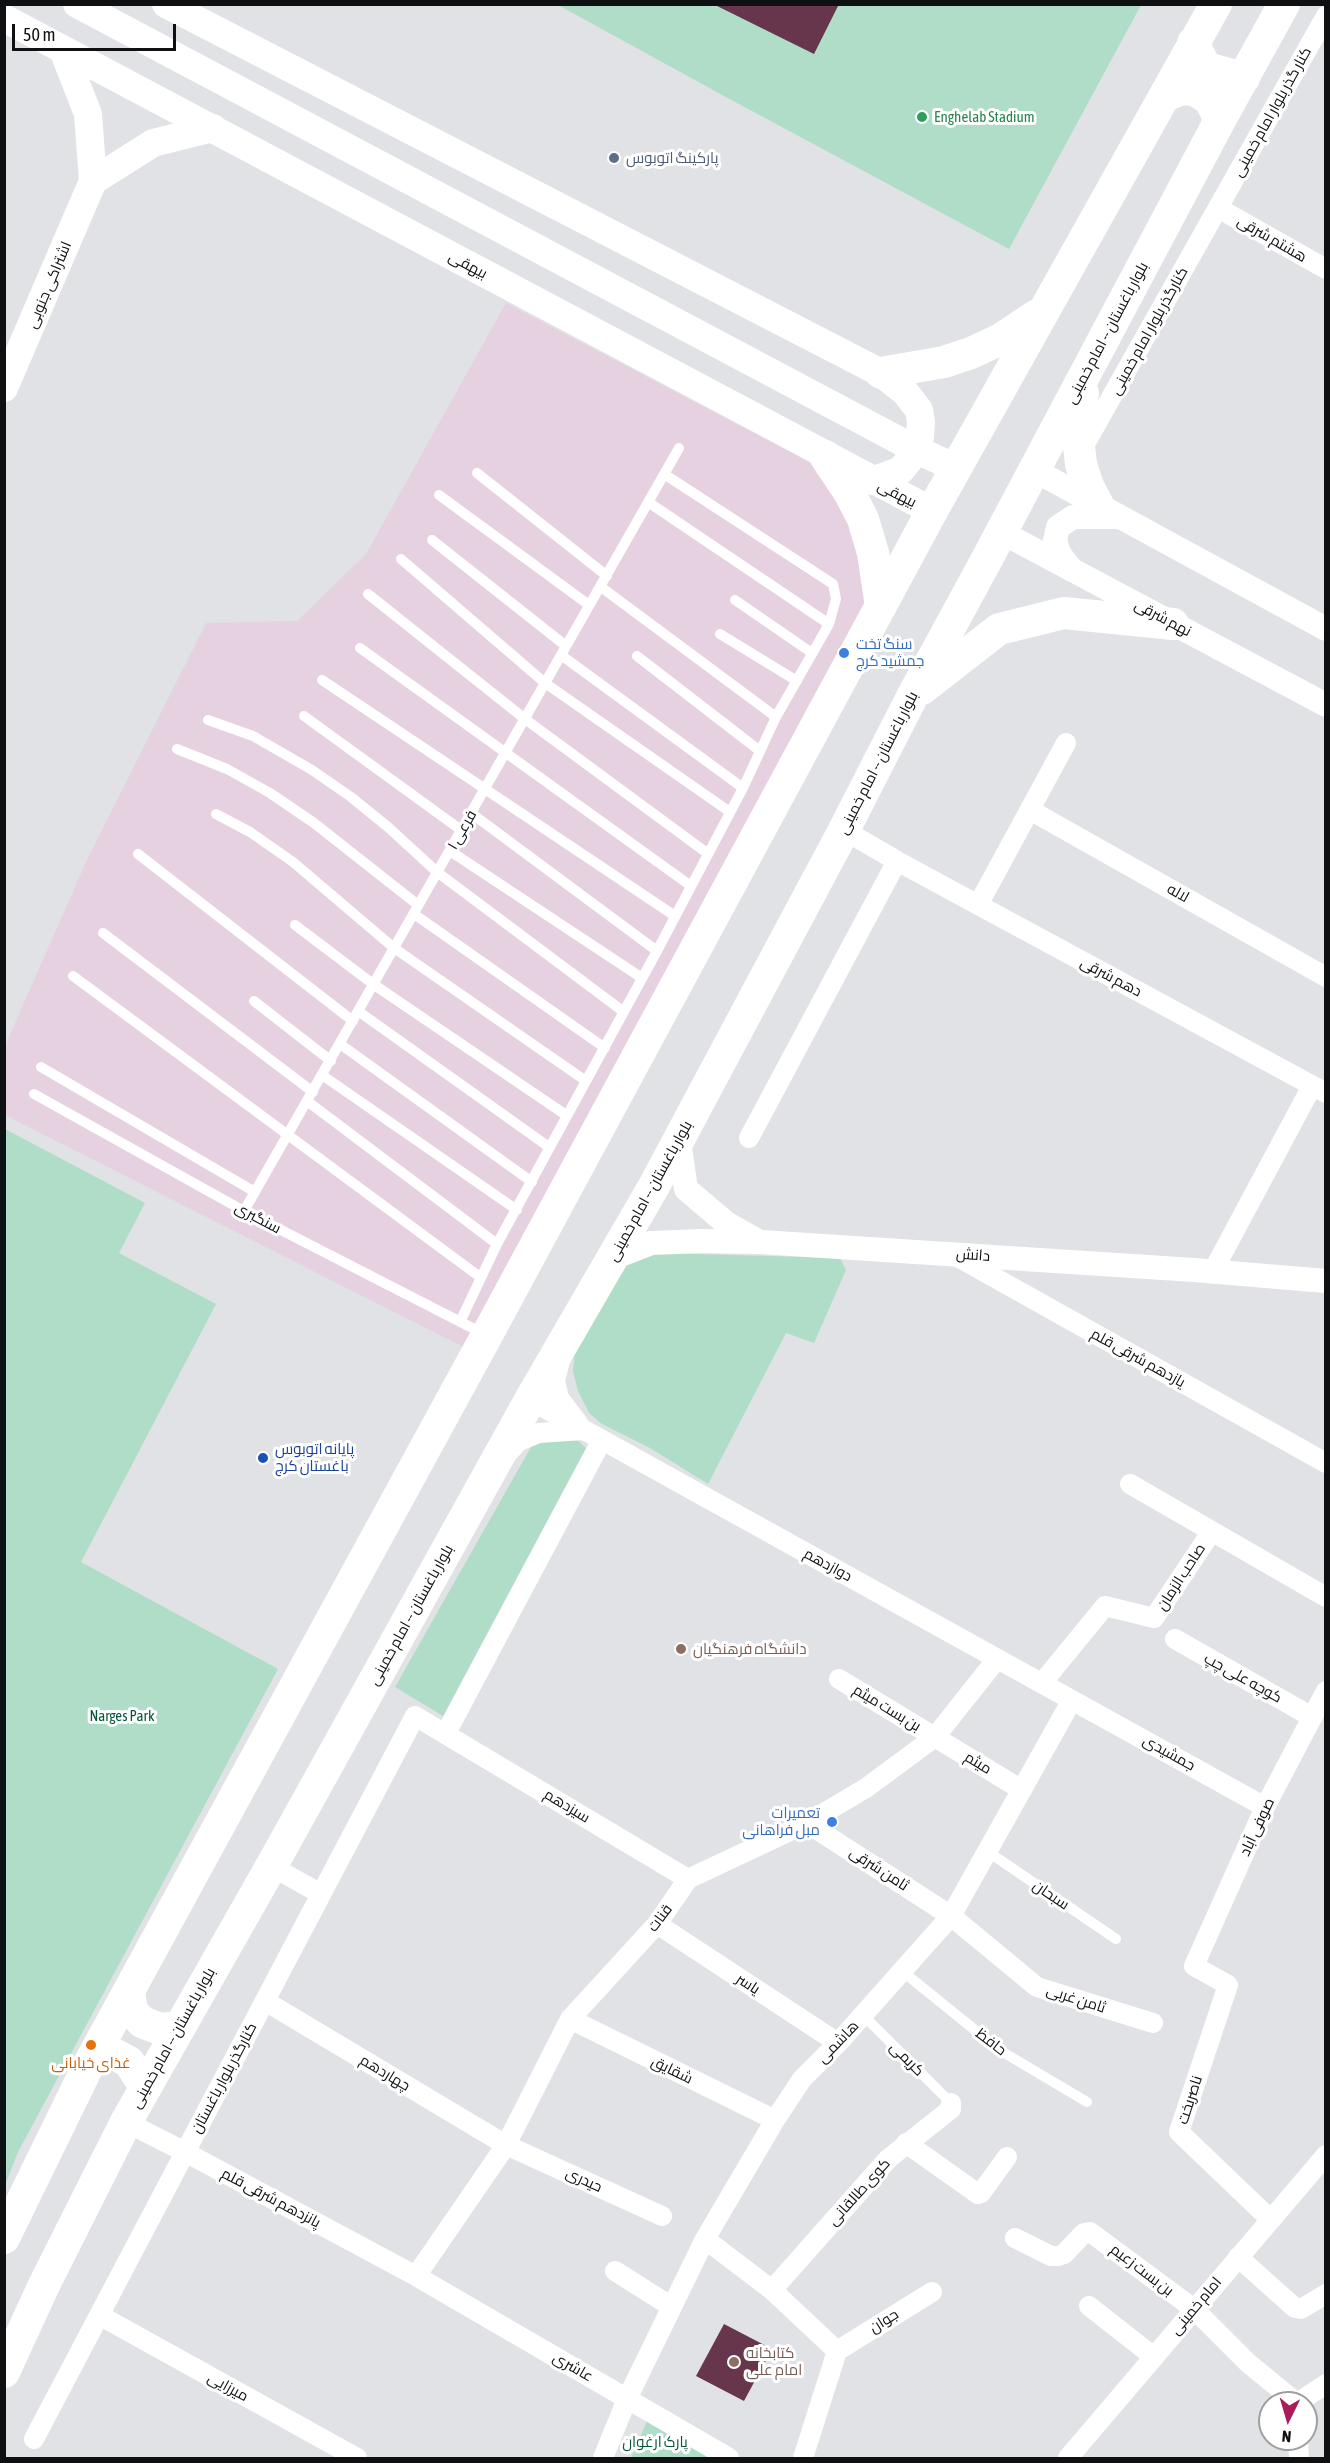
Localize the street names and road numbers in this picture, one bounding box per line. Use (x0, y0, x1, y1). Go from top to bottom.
street label: کنار گذر بلوار امام خمینی (1229, 44, 1315, 180)
street label: هشتم شرقی (1234, 212, 1310, 266)
street label: اشتراکی جنوبی (23, 239, 75, 331)
street label: بیهقی (446, 247, 490, 283)
street label: بلوار باغستان -- امام خمینی (1062, 259, 1152, 407)
street label: کنارگذر بلوار امام خمینی (1106, 264, 1192, 398)
street label: بیهقی (875, 477, 919, 511)
street label: نهم شرقی (1131, 596, 1195, 640)
street label: بلوار باغستان -- امام خمینی (834, 689, 922, 837)
street label: ۱ فرعی (444, 807, 480, 853)
street label: لاله (1164, 880, 1192, 906)
street label: دهم شرقی (1077, 953, 1145, 1001)
street label: بلوار باغستان -- امام خمینی (604, 1118, 696, 1264)
street label: سنگبری (232, 1198, 284, 1238)
street label: دانش (955, 1245, 991, 1265)
street label: یازدهم شرقی قلم (1088, 1325, 1188, 1391)
street label: صاحب الزمان (1153, 1540, 1209, 1614)
street label: بلوار باغستان -- امام خمینی (365, 1542, 457, 1688)
street label: دوازدهم (801, 1544, 855, 1586)
street label: کوچه علی چپ (1201, 1649, 1285, 1707)
street label: بن بست میثم (850, 1681, 924, 1735)
street label: جمشیدی (1140, 1731, 1198, 1775)
street label: میثم (961, 1748, 995, 1778)
street label: سیزدهم (541, 1785, 593, 1827)
street label: صوفی آباد (1236, 1795, 1278, 1859)
street label: ثامن شرقی (846, 1843, 912, 1895)
street label: سبحان (1029, 1876, 1073, 1914)
street label: قنات (644, 1901, 676, 1935)
street label: بلوار باغستان -- امام خمینی (127, 1965, 219, 2111)
street label: یاسر (733, 1970, 763, 1998)
street label: ثامن غربی (1044, 1981, 1108, 2017)
street label: هاشمی (813, 2017, 863, 2067)
street label: کنارگذر بلوار باغستان (187, 2020, 261, 2136)
street label: حافظ (972, 2025, 1010, 2059)
street label: کریمی (886, 2038, 928, 2080)
street label: چهاردهم (357, 2051, 413, 2095)
street label: شقایق (648, 2052, 696, 2088)
street label: ناصربخت (1174, 2073, 1206, 2127)
street label: کوی طالقانی (824, 2155, 894, 2229)
street label: پانزدهم شرقی قلم (218, 2164, 324, 2232)
street label: حیدری (563, 2164, 605, 2196)
street label: بن بست زعیم (1107, 2240, 1177, 2300)
street label: امام خمینی (1167, 2273, 1225, 2339)
street label: جوان (866, 2305, 902, 2337)
street label: عاشری (550, 2348, 596, 2386)
street label: میرزایی (204, 2369, 252, 2405)

